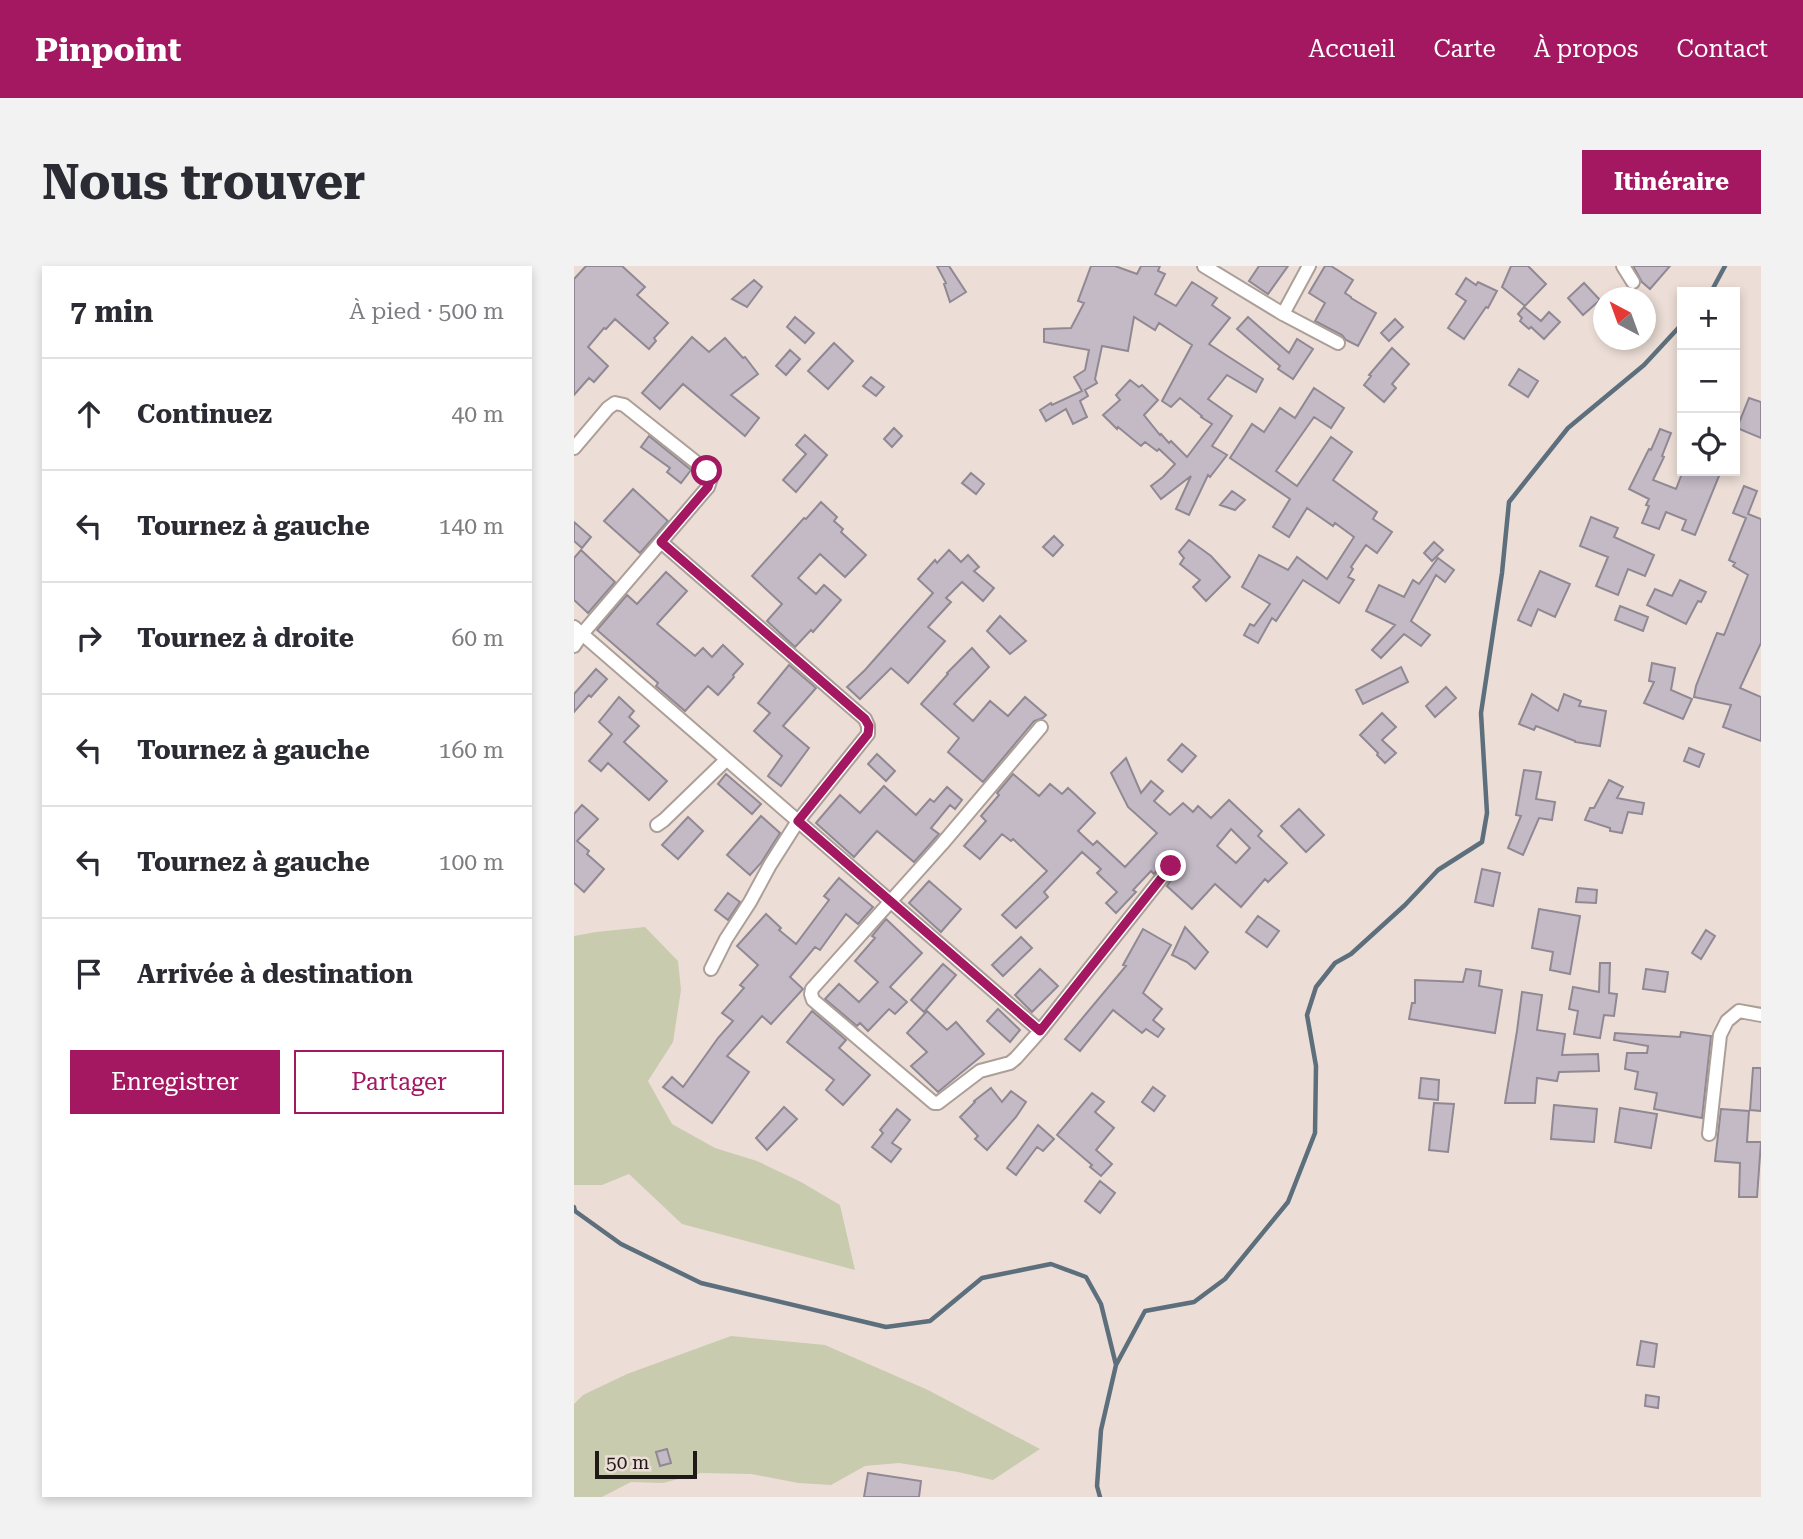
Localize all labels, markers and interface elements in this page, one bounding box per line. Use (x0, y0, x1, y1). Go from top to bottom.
text: Pinpoint (35, 30, 181, 69)
text: Accueil (1309, 35, 1395, 63)
text: Carte (1433, 35, 1496, 63)
text: À propos (1534, 35, 1638, 63)
text: Contact (1676, 35, 1768, 63)
button: Itinéraire (1582, 150, 1761, 214)
text: Nous trouver (42, 154, 366, 211)
north arrow (1593, 287, 1656, 350)
map controls (1677, 287, 1740, 476)
button: + (1677, 287, 1740, 350)
text: 7 min (70, 294, 153, 329)
text: À pied · 500 m (349, 298, 504, 325)
button: − (1677, 350, 1740, 413)
icon: ahead (70, 395, 108, 433)
text: Continuez (137, 399, 272, 429)
text: 40 m (451, 401, 504, 428)
button: locate (1677, 413, 1740, 476)
route start (691, 455, 722, 486)
icon: left (70, 507, 108, 545)
text: Tournez à gauche (137, 511, 370, 541)
text: 140 m (439, 513, 504, 540)
icon: right (70, 619, 108, 657)
text: Tournez à droite (137, 623, 354, 653)
text: 60 m (451, 625, 504, 652)
icon: left (70, 731, 108, 769)
text: Tournez à gauche (137, 735, 370, 765)
text: 160 m (439, 737, 504, 764)
icon: left (70, 843, 108, 881)
text: Tournez à gauche (137, 847, 370, 877)
text: 100 m (439, 849, 504, 876)
route end (1155, 850, 1186, 881)
icon: arrive (70, 955, 108, 993)
text: Arrivée à destination (137, 959, 413, 989)
button: Enregistrer (70, 1050, 280, 1114)
button: Partager (294, 1050, 504, 1114)
scale bar (595, 1448, 696, 1480)
text: 50 m (606, 1451, 649, 1474)

